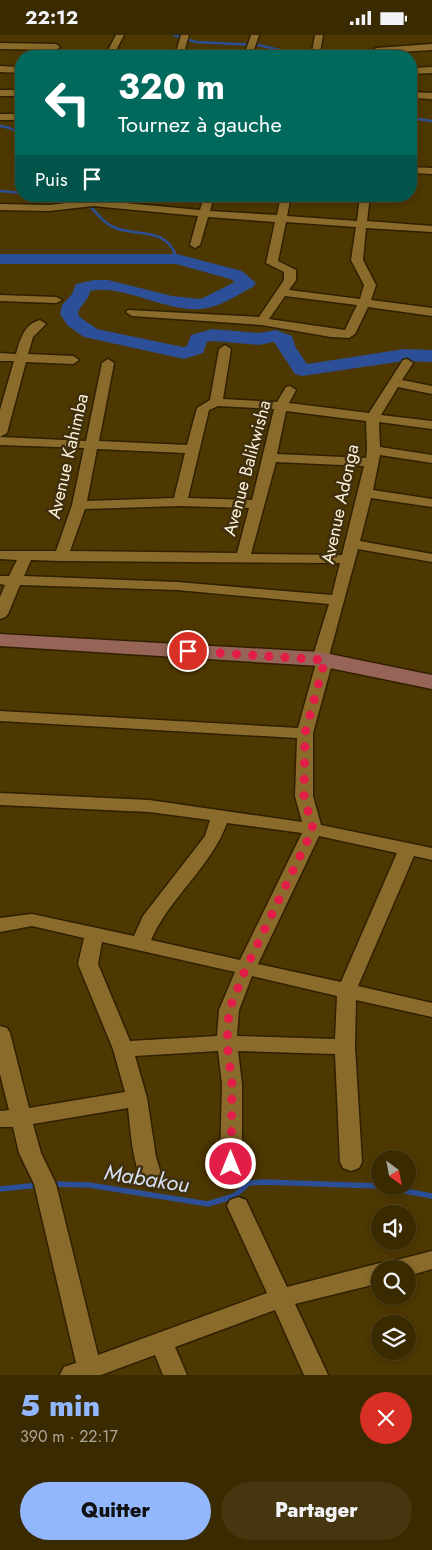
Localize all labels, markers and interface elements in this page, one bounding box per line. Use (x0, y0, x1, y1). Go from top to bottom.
text: 22:12 (25, 4, 78, 31)
text: 320 m (118, 62, 225, 112)
icon: left (35, 70, 100, 135)
text: Tournez à gauche (118, 108, 282, 140)
icon: arrive (78, 165, 106, 193)
text: Puis (35, 166, 68, 193)
street label: Avenue Kahimba (41, 391, 95, 521)
street label: Avenue Balikwisha (216, 397, 278, 539)
street label: Avenue Adonga (315, 442, 365, 566)
pin (167, 630, 209, 672)
icon: arrive (174, 637, 202, 665)
position arrow (204, 1137, 256, 1189)
north arrow (371, 1150, 416, 1195)
map controls (371, 1150, 416, 1360)
water label: Mabakou (102, 1155, 192, 1201)
button: sound (371, 1205, 416, 1250)
button: search (371, 1260, 416, 1305)
button: layers (371, 1315, 416, 1360)
text: 5 min (20, 1384, 100, 1427)
button: close (360, 1392, 412, 1444)
text: 390 m · 22:17 (20, 1425, 118, 1448)
button: Quitter (20, 1482, 211, 1540)
button: Partager (221, 1482, 412, 1540)

